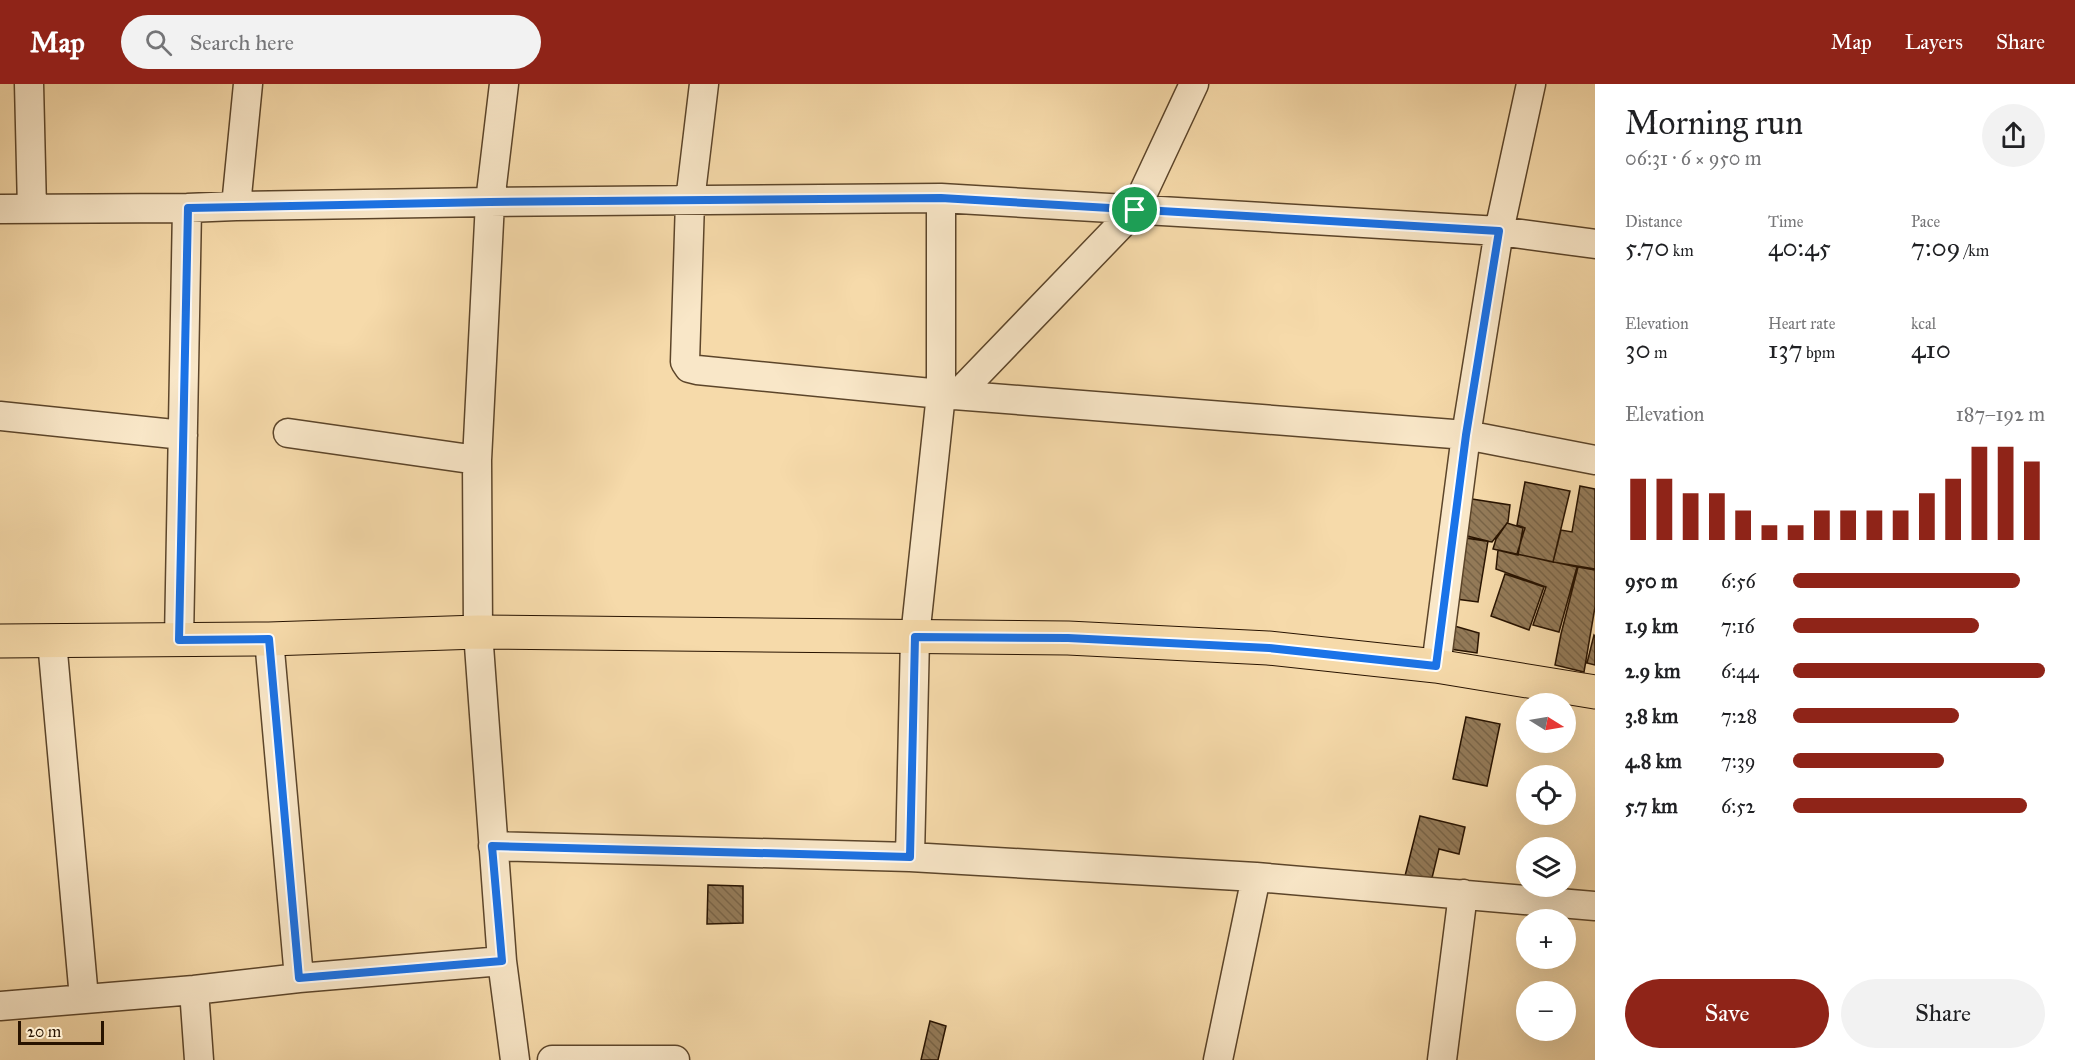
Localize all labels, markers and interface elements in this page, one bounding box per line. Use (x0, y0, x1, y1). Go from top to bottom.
search box (121, 15, 541, 69)
text: Map (30, 25, 85, 60)
icon: search (142, 26, 175, 59)
text: Search here (190, 29, 294, 56)
text: Map (1831, 29, 1872, 55)
text: Layers (1905, 29, 1963, 55)
text: Share (1996, 29, 2045, 55)
text: Morning run (1625, 103, 1803, 143)
button: share (1982, 104, 2045, 167)
text: 06:31 · 6 × 950 m (1625, 146, 1762, 170)
pin (1109, 184, 1160, 235)
icon: arrive (1118, 193, 1151, 226)
text: Distance (1625, 212, 1682, 231)
text: Time (1768, 212, 1803, 231)
text: Pace (1911, 212, 1940, 231)
text: 5.70 (1625, 231, 1669, 263)
text: 40:45 (1768, 231, 1831, 263)
text: 7:09 (1911, 231, 1961, 263)
text: km (1669, 241, 1694, 260)
text: /km (1961, 241, 1989, 260)
text: Elevation (1625, 314, 1689, 333)
text: Heart rate (1768, 314, 1835, 333)
text: kcal (1911, 314, 1936, 333)
text: 30 (1625, 333, 1651, 365)
text: 137 (1768, 333, 1803, 365)
text: 410 (1911, 333, 1951, 365)
text: m (1651, 343, 1667, 362)
text: bpm (1803, 343, 1835, 362)
text: Elevation (1625, 402, 1704, 426)
text: 187–192 m (1956, 402, 2045, 426)
text: 950 m (1625, 569, 1678, 593)
text: 6:56 (1721, 569, 1756, 593)
text: 1.9 km (1625, 614, 1678, 638)
text: 7:16 (1721, 614, 1755, 638)
text: 2.9 km (1625, 659, 1681, 683)
text: 6:44 (1721, 659, 1759, 683)
north arrow (1516, 693, 1576, 753)
map controls (1516, 693, 1576, 1041)
text: 3.8 km (1625, 704, 1678, 728)
text: 7:28 (1721, 704, 1757, 728)
text: 4.8 km (1625, 749, 1682, 773)
text: 7:39 (1721, 749, 1755, 773)
button: locate (1516, 765, 1576, 825)
text: 5.7 km (1625, 794, 1678, 818)
text: 6:52 (1721, 794, 1755, 818)
button: layers (1516, 837, 1576, 897)
button: + (1516, 909, 1576, 969)
button: Save (1625, 979, 1829, 1048)
button: Share (1841, 979, 2045, 1048)
button: − (1516, 981, 1576, 1041)
scale bar (18, 1018, 104, 1046)
text: 20 m (27, 1022, 61, 1041)

